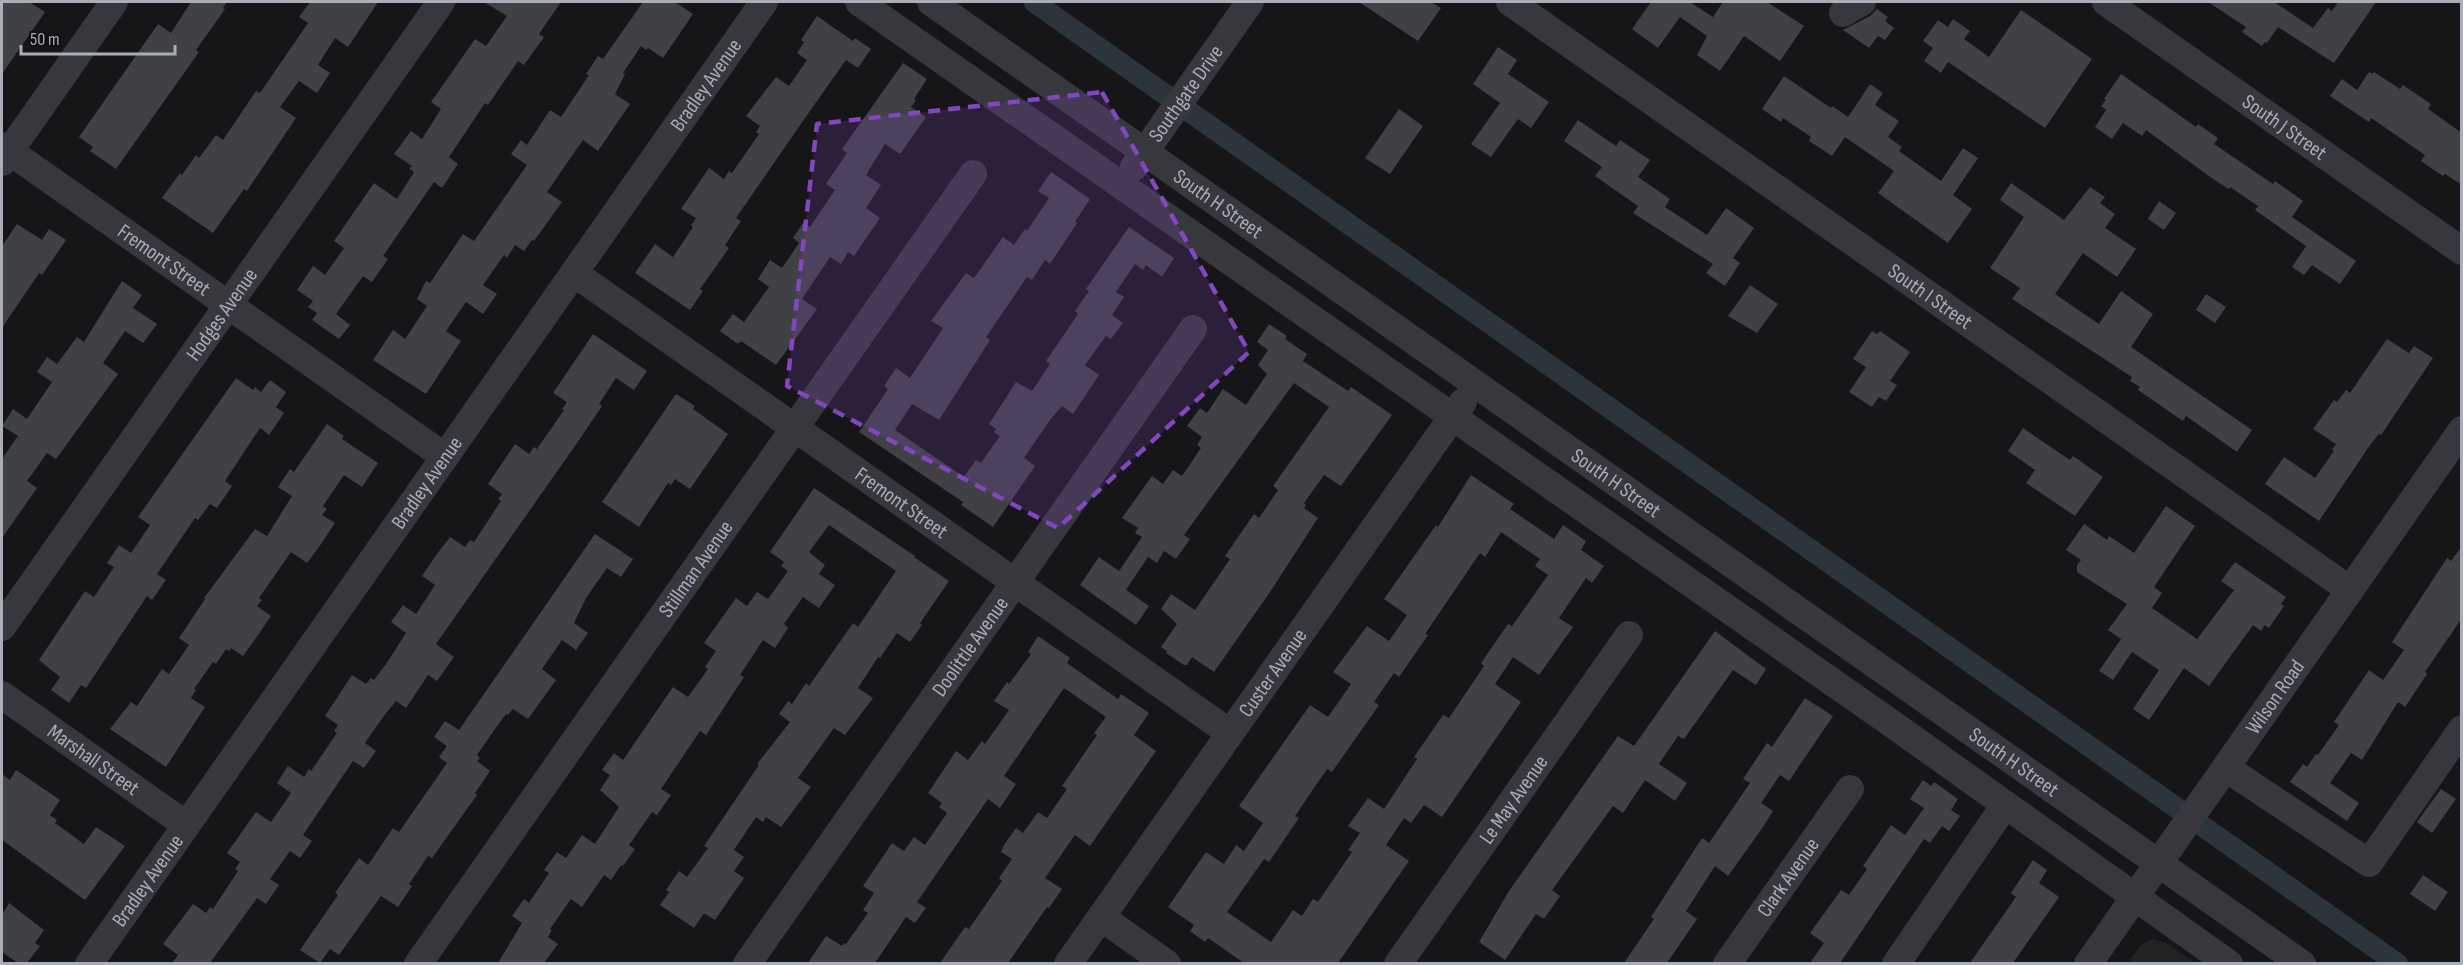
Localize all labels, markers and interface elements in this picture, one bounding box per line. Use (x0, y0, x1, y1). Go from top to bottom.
scale bar (21, 18, 176, 56)
text: 50 m (30, 29, 60, 50)
street label: Bradley Avenue (665, 34, 747, 136)
street label: Southgate Drive (1143, 40, 1228, 147)
street label: South J Street (2238, 89, 2332, 165)
street label: South H Street (1169, 164, 1268, 244)
street label: Fremont Street (113, 219, 215, 301)
street label: South I Street (1883, 258, 1977, 334)
street label: Hodges Avenue (181, 263, 263, 365)
street label: Bradley Avenue (386, 432, 468, 534)
street label: South H Street (1567, 443, 1666, 523)
street label: Fremont Street (850, 462, 953, 544)
street label: Stillman Avenue (653, 516, 738, 622)
street label: Doolittle Avenue (926, 592, 1014, 701)
street label: Custer Avenue (1233, 624, 1312, 722)
street label: Wilson Road (2240, 655, 2310, 739)
street label: Marshall Street (43, 719, 144, 801)
street label: South H Street (1964, 722, 2064, 802)
street label: Le May Avenue (1474, 750, 1553, 849)
street label: Bradley Avenue (107, 830, 189, 931)
street label: Clark Avenue (1752, 833, 1824, 922)

